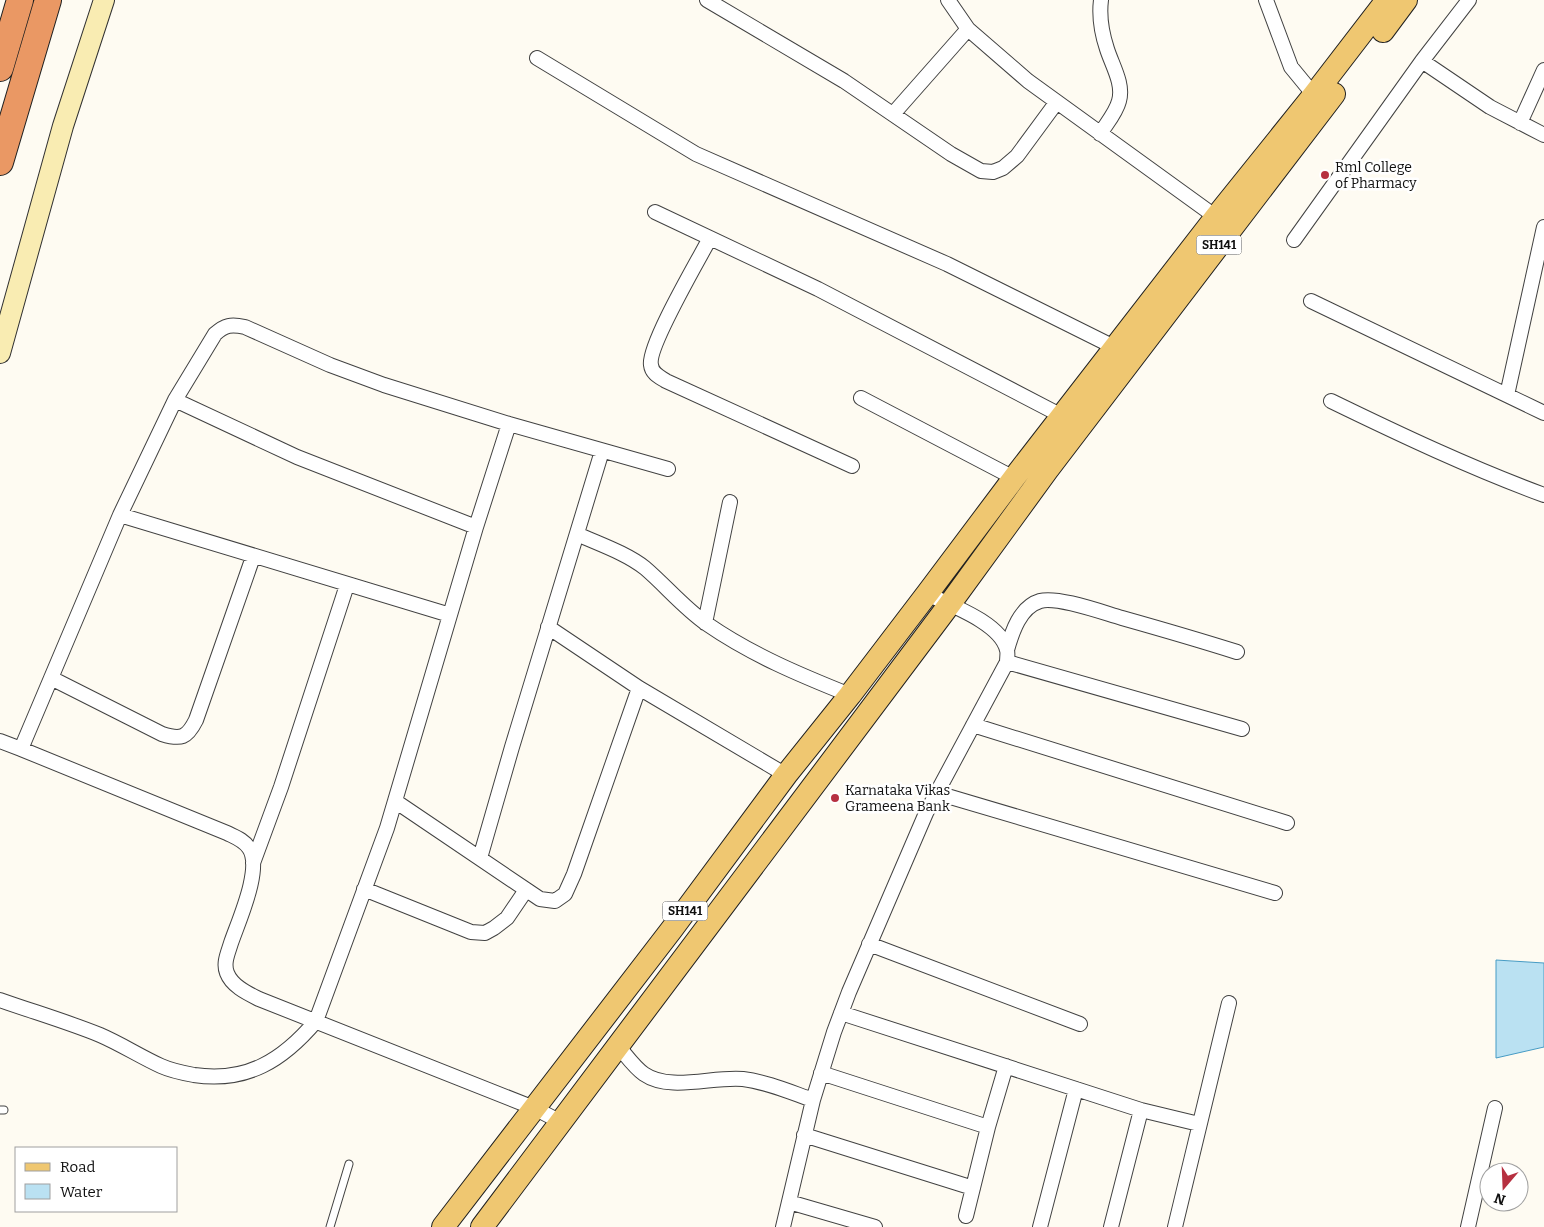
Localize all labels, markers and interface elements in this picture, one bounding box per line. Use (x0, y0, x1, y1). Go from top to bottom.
place label: Rml College of Pharmacy (1335, 159, 1417, 192)
marker: Rml College of Pharmacy (1319, 169, 1331, 181)
road number: SH141 (1196, 236, 1242, 254)
place label: Karnataka Vikas Grameena Bank (845, 782, 950, 815)
marker: Karnataka Vikas Grameena Bank (829, 792, 841, 804)
road number: SH141 (662, 901, 708, 920)
legend (15, 1147, 178, 1212)
text: Road (60, 1158, 95, 1176)
north arrow (1479, 1162, 1529, 1212)
text: Water (60, 1183, 103, 1201)
text: N (1492, 1189, 1508, 1209)

